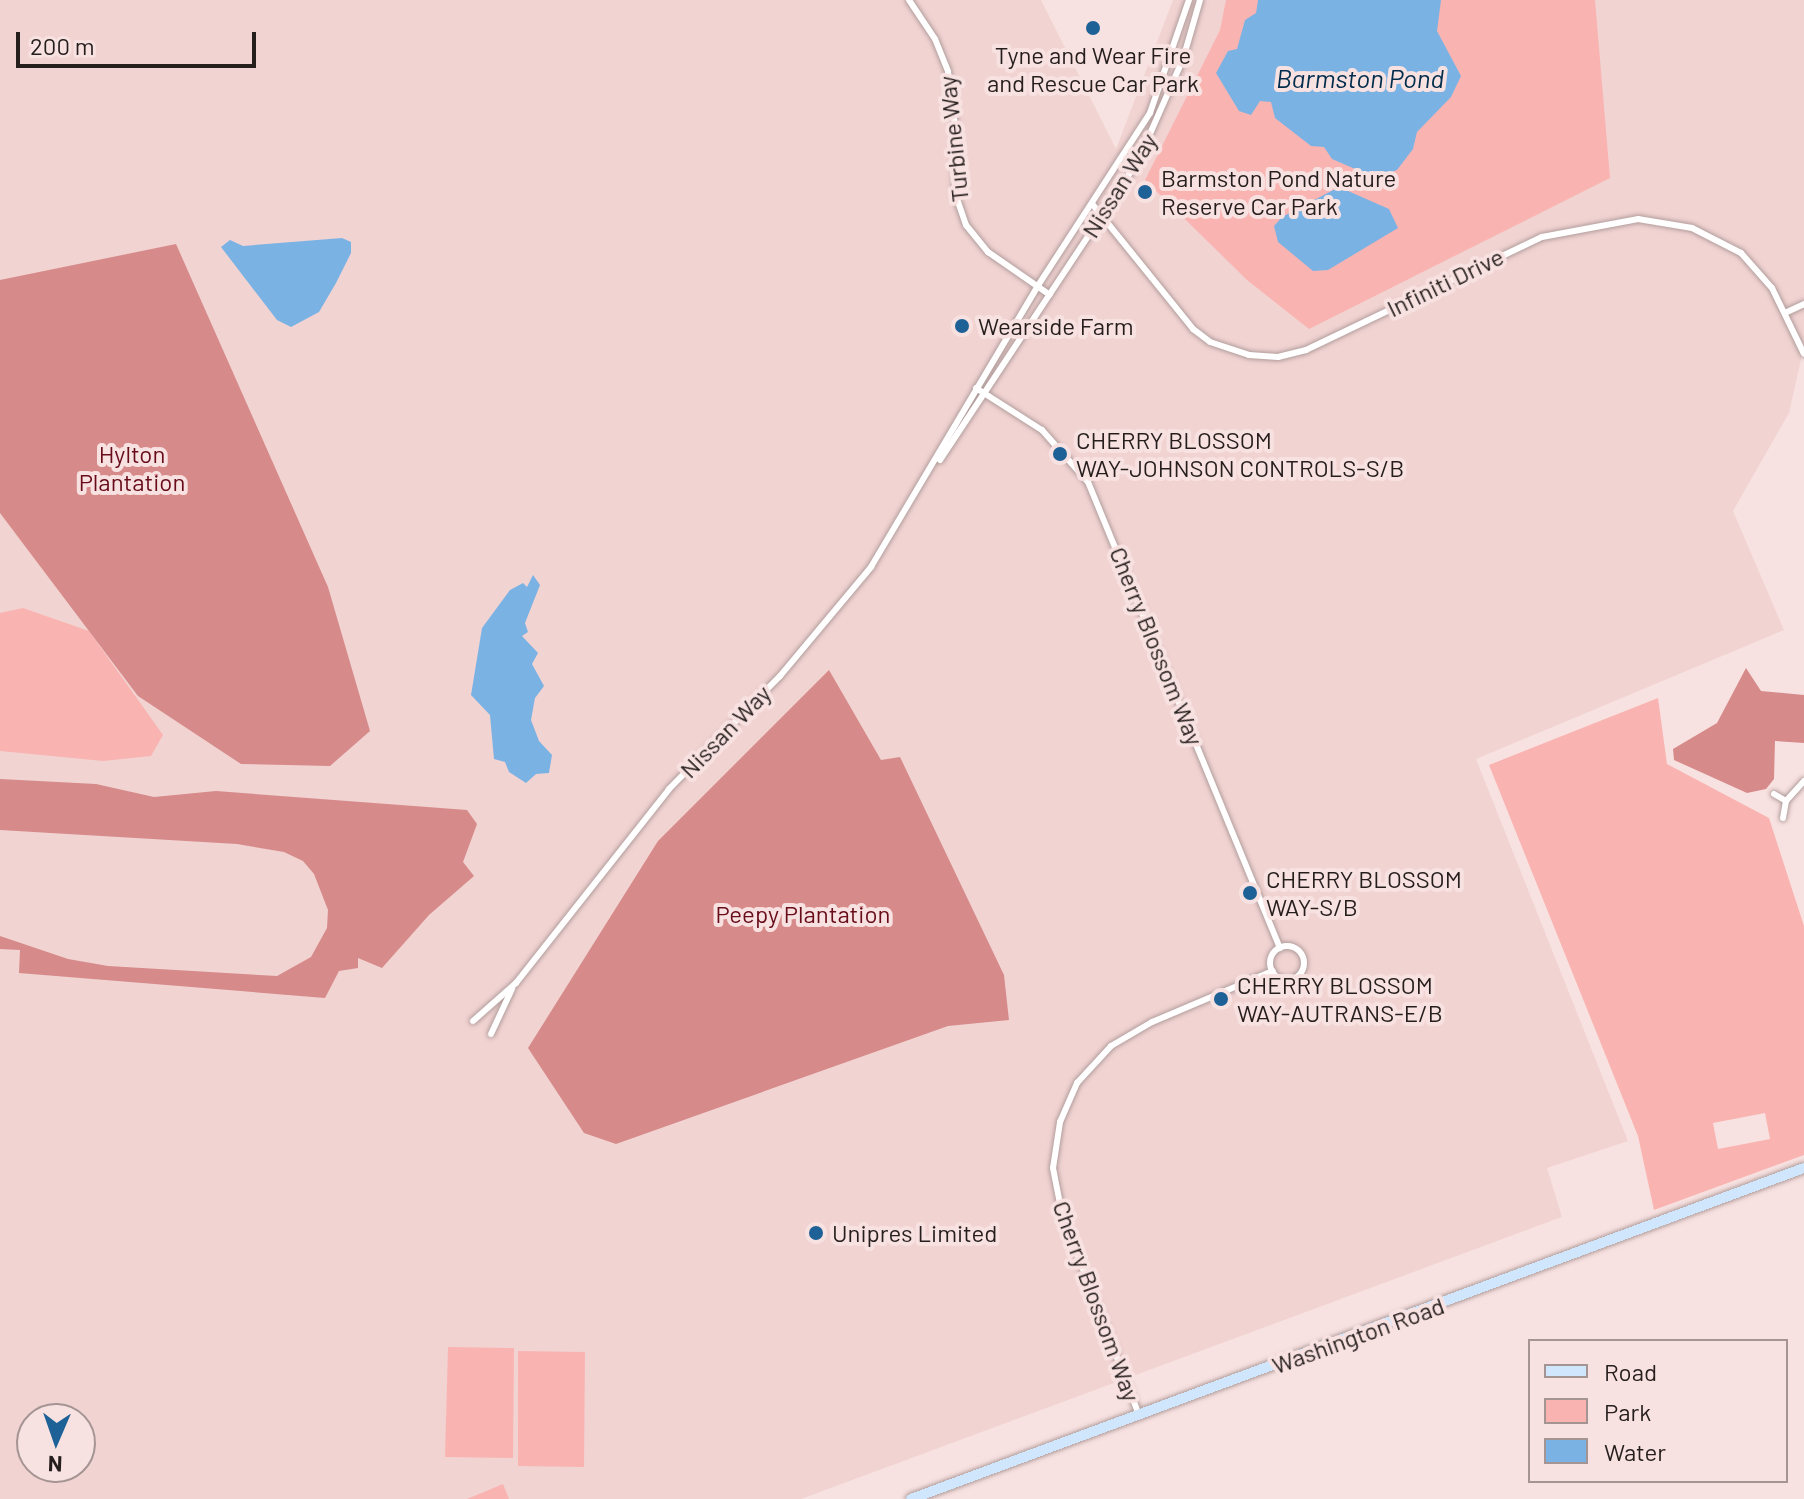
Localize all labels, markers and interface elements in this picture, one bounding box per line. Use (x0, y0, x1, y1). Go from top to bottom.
scale bar (20, 16, 260, 66)
marker: Tyne and Wear Fire and Rescue Car Park (1084, 19, 1102, 37)
text: 200 m (30, 31, 95, 60)
place label: Tyne and Wear Fire and Rescue Car Park (987, 41, 1199, 97)
water label: Barmston Pond (1276, 62, 1444, 94)
street label: Turbine Way (932, 74, 974, 204)
street label: Nissan Way (1075, 127, 1163, 243)
place label: Barmston Pond Nature Reserve Car Park (1161, 164, 1396, 220)
marker: Barmston Pond Nature Reserve Car Park (1136, 183, 1154, 201)
street label: Infiniti Drive (1382, 241, 1508, 323)
place label: Wearside Farm (978, 312, 1134, 340)
marker: Wearside Farm (953, 317, 971, 335)
place label: CHERRY BLOSSOM WAY-JOHNSON CONTROLS-S/B (1076, 426, 1404, 482)
park label: Hylton Plantation (79, 440, 185, 496)
marker: CHERRY BLOSSOM WAY-JOHNSON CONTROLS-S/B (1051, 445, 1069, 463)
street label: Cherry Blossom Way (1104, 543, 1210, 749)
street label: Nissan Way (674, 678, 776, 784)
place label: CHERRY BLOSSOM WAY-S/B (1266, 865, 1462, 921)
marker: CHERRY BLOSSOM WAY-S/B (1241, 884, 1259, 902)
park label: Peepy Plantation (716, 900, 890, 928)
place label: CHERRY BLOSSOM WAY-AUTRANS-E/B (1237, 971, 1443, 1027)
marker: CHERRY BLOSSOM WAY-AUTRANS-E/B (1212, 990, 1230, 1008)
street label: Cherry Blossom Way (1047, 1197, 1147, 1405)
place label: Unipres Limited (832, 1219, 997, 1247)
marker: Unipres Limited (807, 1224, 825, 1242)
street label: Washington Road (1268, 1291, 1448, 1379)
legend (1528, 1339, 1788, 1483)
text: Road (1604, 1357, 1657, 1386)
text: Park (1604, 1397, 1651, 1426)
north arrow (16, 1403, 96, 1483)
text: Water (1604, 1437, 1666, 1466)
text: N (47, 1452, 63, 1478)

